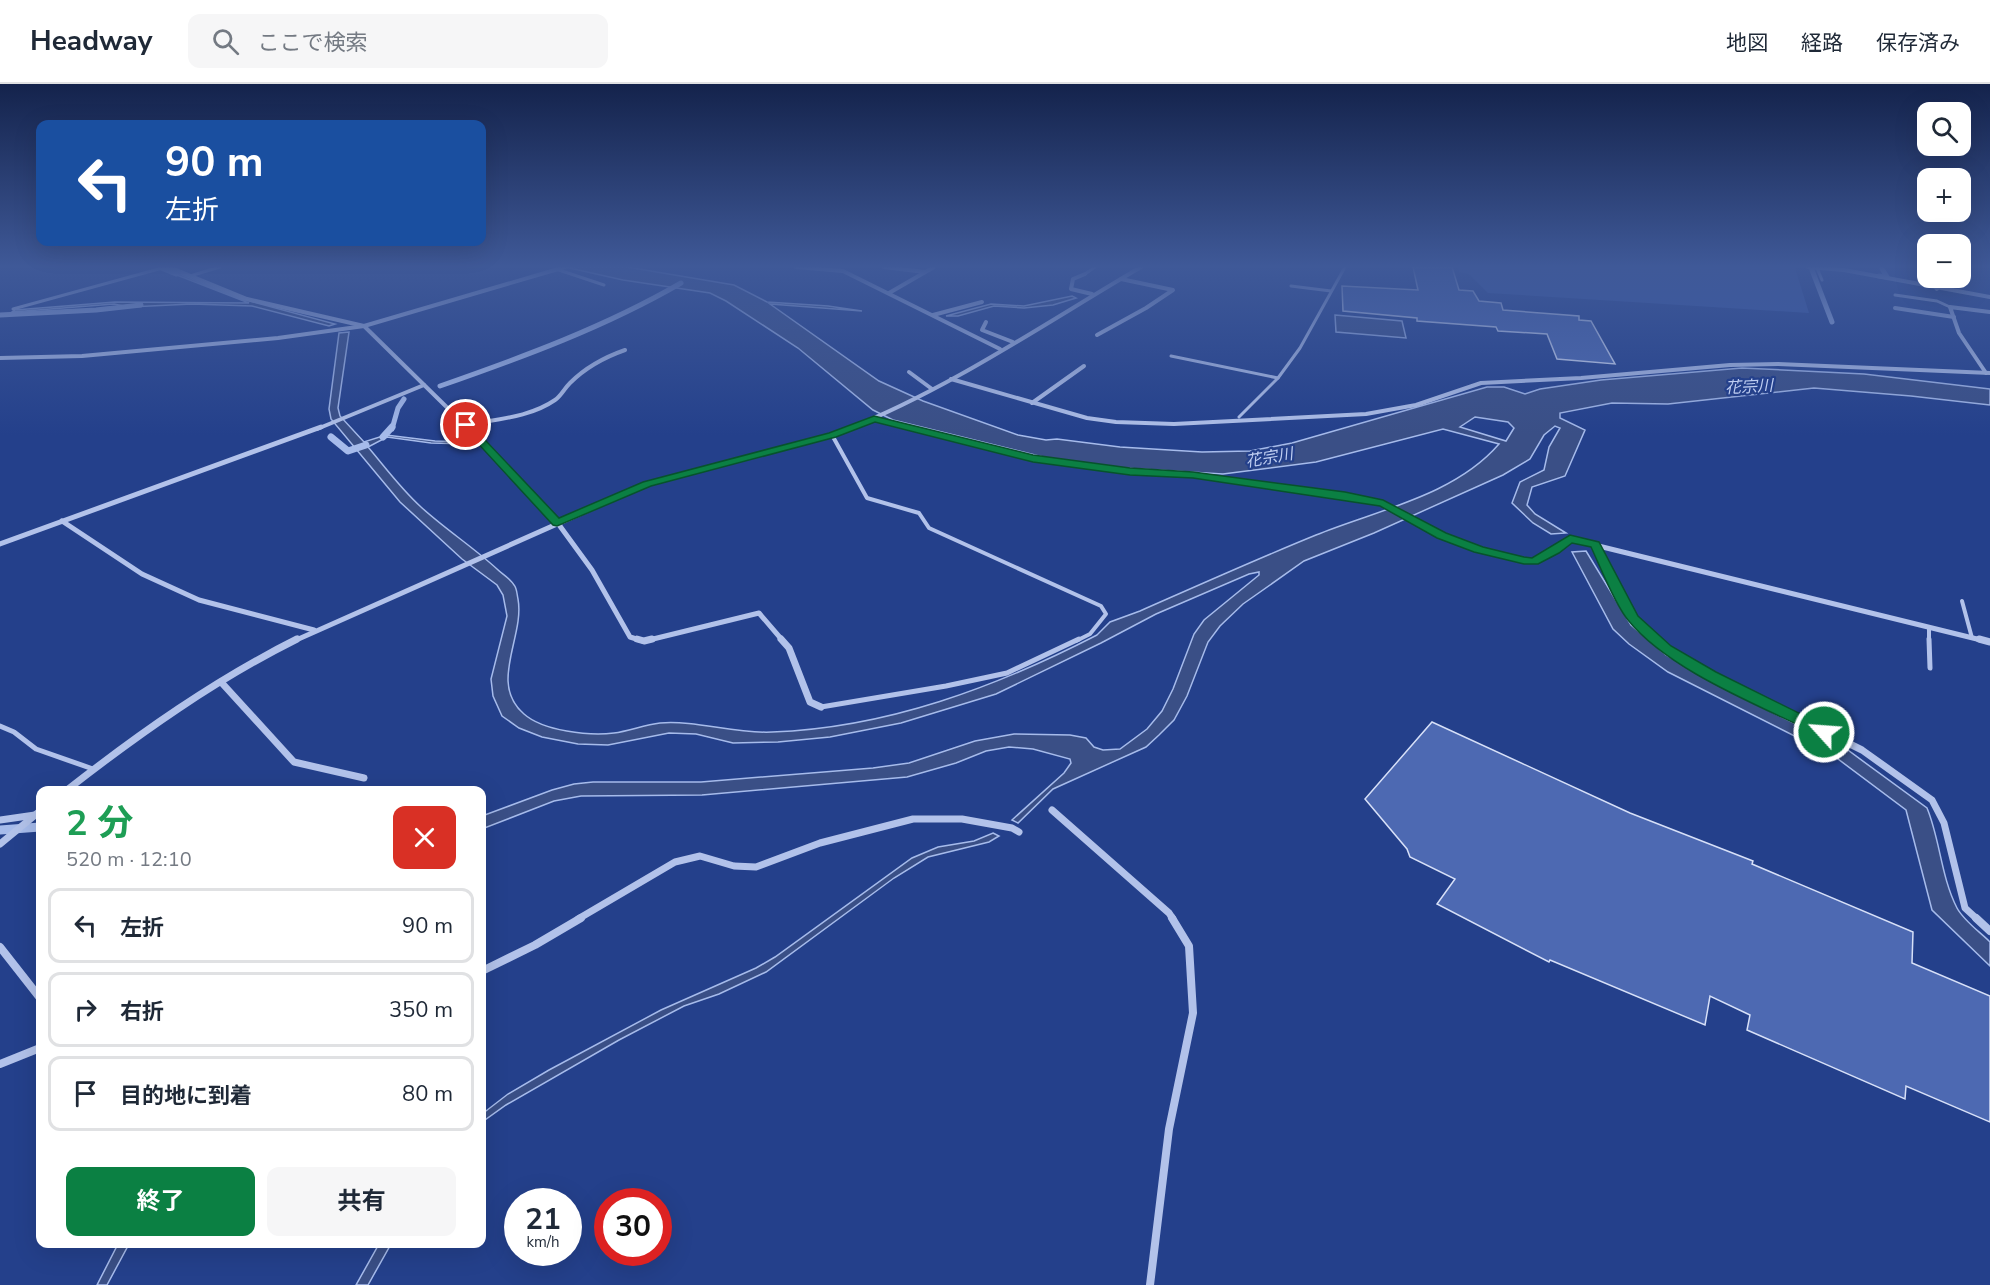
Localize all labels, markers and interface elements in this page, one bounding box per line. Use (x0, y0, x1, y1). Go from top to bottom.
search box (188, 14, 608, 68)
text: Headway (30, 22, 152, 60)
icon: search (209, 25, 242, 58)
text: ここで検索 (257, 28, 367, 58)
text: 地図 (1726, 29, 1768, 57)
text: 経路 (1801, 29, 1843, 57)
text: 保存済み (1876, 29, 1960, 57)
map controls (1917, 102, 1971, 288)
button: search (1917, 102, 1971, 156)
text: 90 m (165, 134, 264, 191)
icon: left (66, 144, 144, 222)
button: + (1917, 168, 1971, 222)
text: 左折 (165, 192, 219, 229)
button: − (1917, 234, 1971, 288)
water label: 花宗川 (1725, 375, 1776, 399)
pin (440, 399, 491, 450)
icon: arrive (449, 408, 482, 441)
water label: 花宗川 (1244, 443, 1297, 473)
position arrow (1792, 700, 1856, 764)
text: 2 分 (66, 799, 133, 848)
button: close (393, 806, 456, 869)
text: 520 m · 12:10 (66, 846, 192, 873)
icon: left (69, 909, 102, 942)
text: 90 m (402, 911, 453, 941)
text: 左折 (120, 913, 164, 943)
icon: right (69, 993, 102, 1026)
text: 350 m (389, 995, 453, 1025)
text: 右折 (120, 997, 164, 1027)
icon: arrive (69, 1077, 102, 1110)
text: 80 m (402, 1079, 453, 1109)
text: 目的地に到着 (120, 1081, 252, 1111)
button: 終了 (66, 1167, 255, 1236)
button: 共有 (267, 1167, 456, 1236)
speed limit sign: 30 (594, 1188, 672, 1266)
text: 21 (525, 1199, 561, 1240)
text: km/h (526, 1232, 560, 1252)

